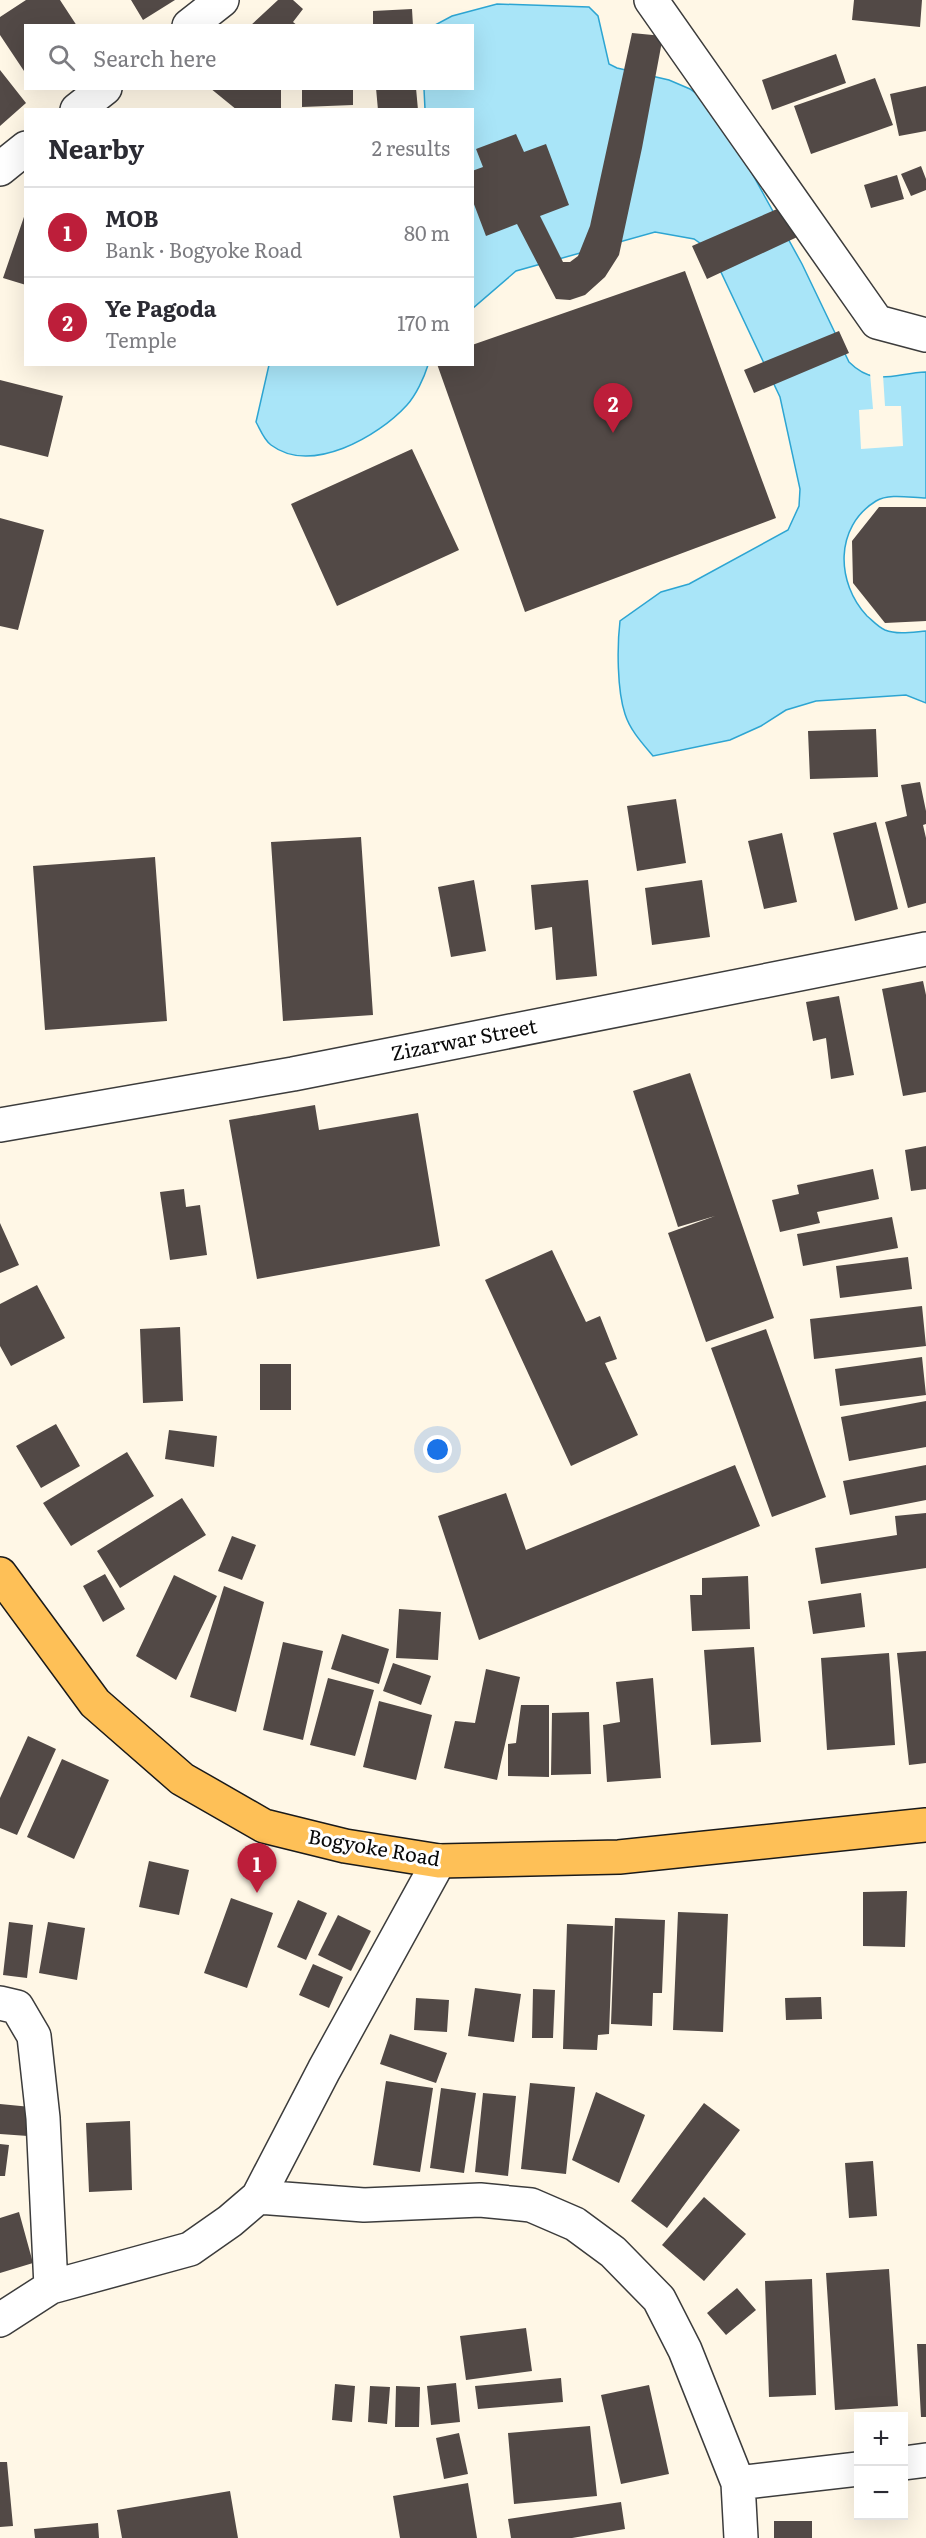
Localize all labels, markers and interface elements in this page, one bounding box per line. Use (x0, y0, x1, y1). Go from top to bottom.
search box (24, 24, 474, 90)
icon: search (45, 41, 78, 74)
text: Search here (93, 41, 216, 74)
text: Nearby (48, 128, 144, 167)
text: 2 results (372, 132, 450, 162)
text: MOB (105, 201, 159, 234)
text: 1 (63, 217, 72, 247)
text: 80 m (404, 217, 450, 247)
text: Bank · Bogyoke Road (105, 234, 302, 264)
text: Ye Pagoda (105, 291, 217, 324)
text: 2 (62, 307, 73, 337)
text: 170 m (397, 307, 450, 337)
text: Temple (105, 324, 177, 354)
pin: 2 (594, 384, 632, 433)
street label: Zizarwar Street (388, 1009, 539, 1067)
your location (423, 1435, 452, 1464)
street label: Bogyoke Road (306, 1820, 443, 1872)
pin: 1 (238, 1844, 276, 1893)
map controls (854, 2412, 908, 2520)
button: + (854, 2412, 908, 2466)
button: − (854, 2466, 908, 2520)

